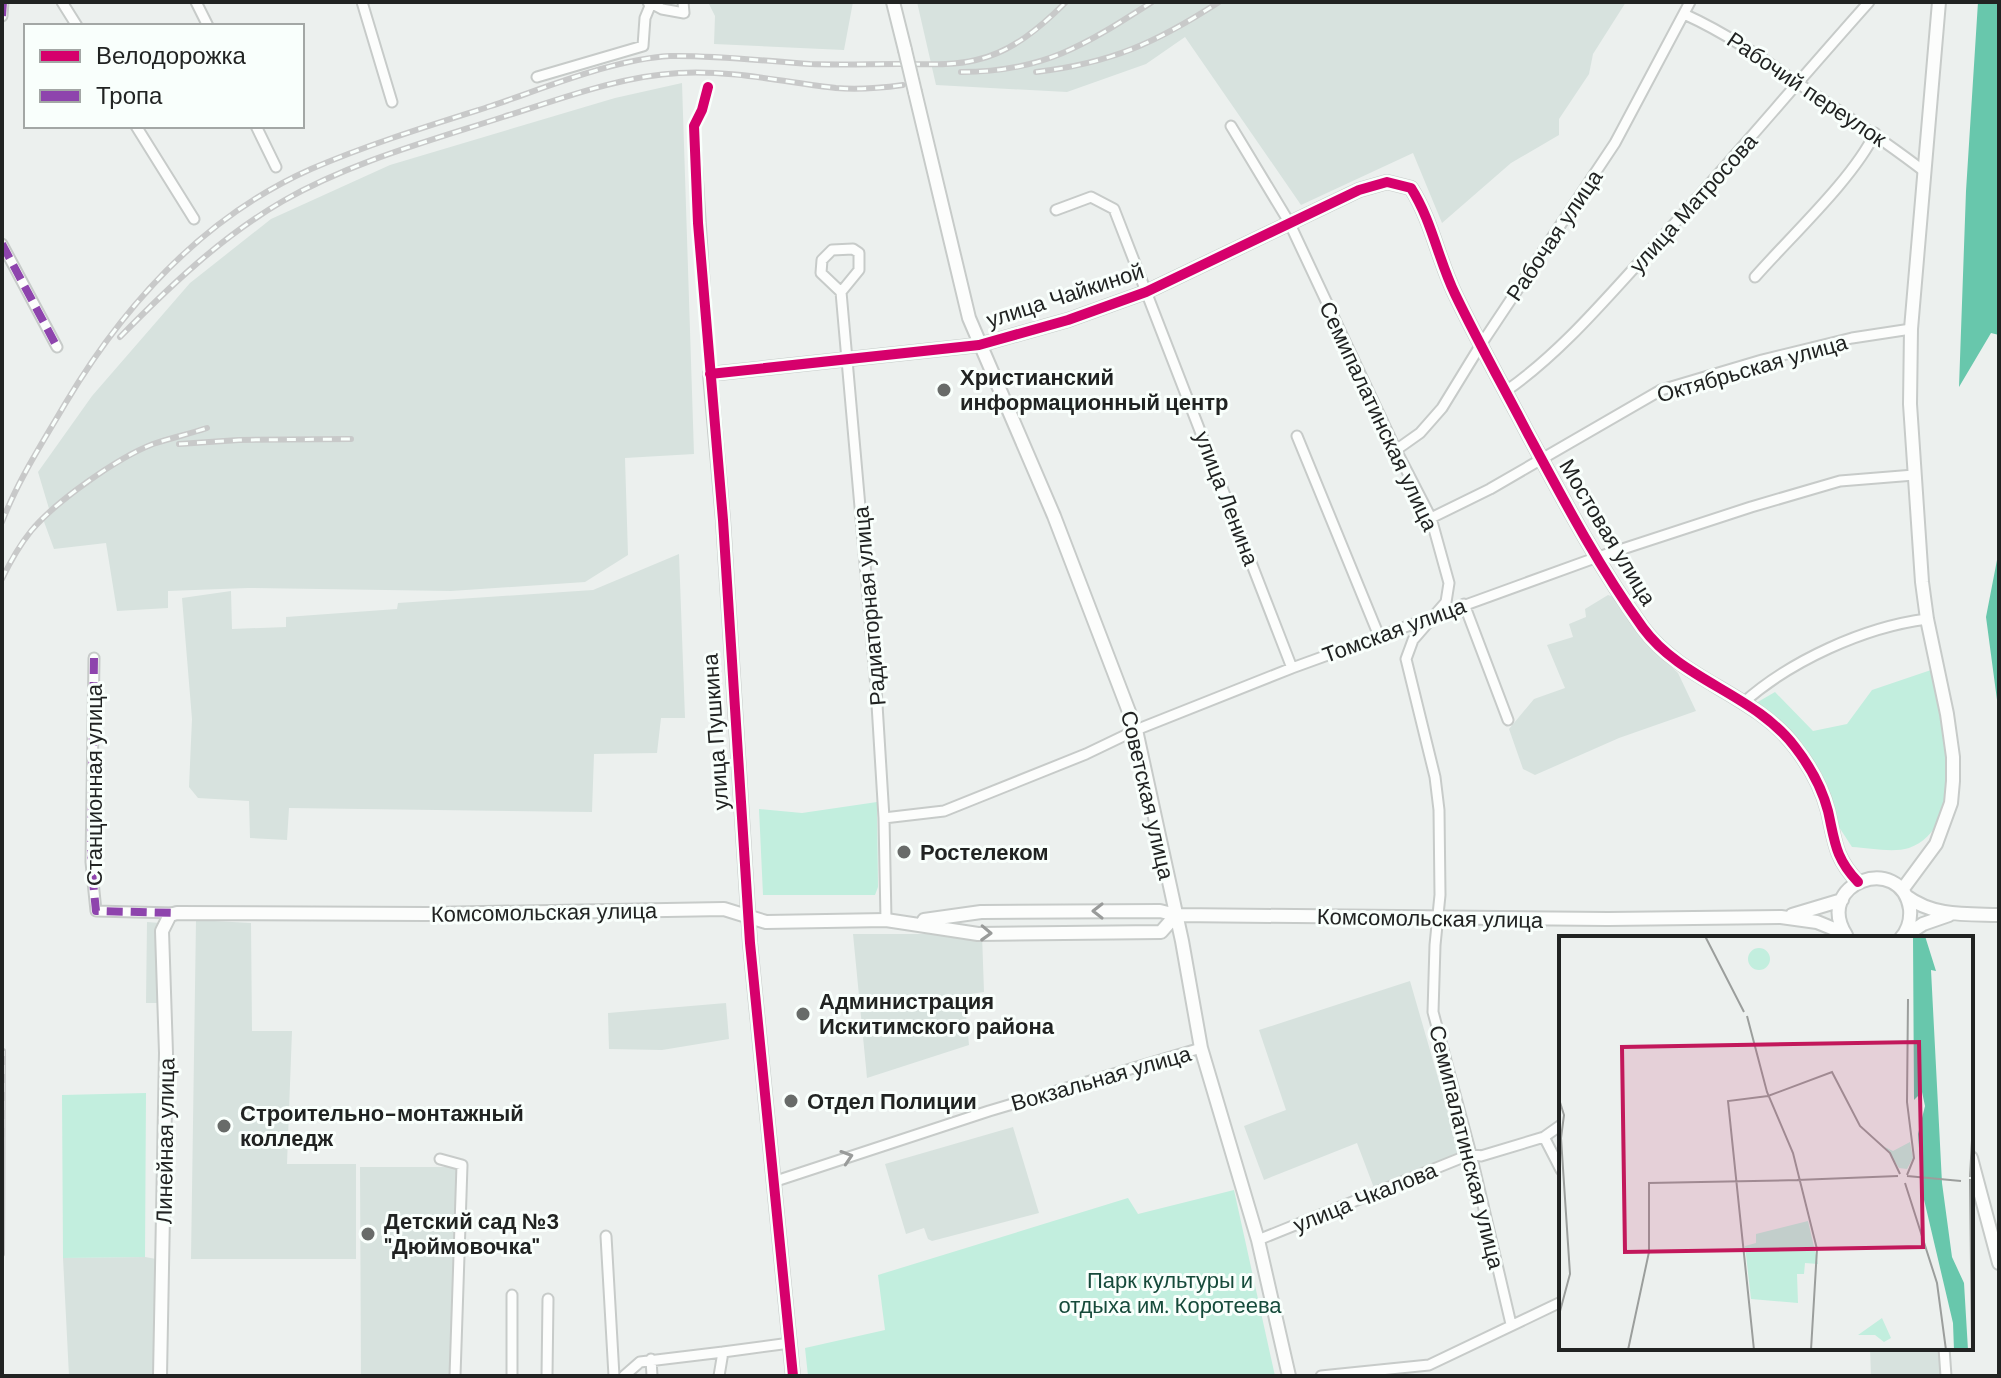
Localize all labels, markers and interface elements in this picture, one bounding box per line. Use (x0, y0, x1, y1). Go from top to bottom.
legend (24, 24, 304, 128)
street label: Рабочий переулок (1721, 25, 1892, 154)
text: Велодорожка (96, 40, 247, 71)
text: Тропа (96, 80, 163, 111)
street label: улица Матросова (1623, 127, 1764, 279)
street label: Рабочая улица (1500, 163, 1609, 307)
street label: улица Чайкиной (983, 256, 1148, 335)
street label: Семипалатинская улица (1312, 297, 1445, 536)
street label: Октябрьская улица (1654, 327, 1851, 410)
place label: Христианский информационный центр (960, 363, 1228, 417)
marker: Христианский информационный центр (935, 381, 953, 399)
street label: улица Ленина (1188, 427, 1266, 570)
street label: Мостовая улица (1552, 454, 1663, 611)
street label: Радиаторная улица (846, 504, 893, 707)
street label: Томская улица (1318, 591, 1471, 670)
street label: улица Пушкина (696, 652, 735, 811)
street label: Станционная улица (80, 683, 109, 886)
street label: Советская улица (1114, 708, 1181, 883)
place label: Ростелеком (920, 838, 1049, 867)
marker: Ростелеком (895, 843, 913, 861)
street label: Комсомольская улица (431, 896, 658, 929)
one-way arrow (1091, 902, 1104, 920)
street label: Комсомольская улица (1317, 902, 1544, 935)
one-way arrow (980, 924, 993, 942)
inset map (1559, 936, 1973, 1350)
place label: Администрация Искитимского района (819, 987, 1055, 1041)
marker: Администрация Искитимского района (794, 1005, 812, 1023)
street label: Семипалатинская улица (1422, 1022, 1511, 1273)
street label: Вокзальная улица (1008, 1039, 1195, 1118)
street label: Линейная улица (150, 1057, 181, 1224)
place label: Отдел Полиции (807, 1087, 977, 1116)
marker: Отдел Полиции (782, 1092, 800, 1110)
place label: Строительно-монтажный колледж (240, 1099, 524, 1153)
marker: Строительно-монтажный колледж (215, 1117, 233, 1135)
one-way arrow (839, 1151, 853, 1167)
street label: улица Чкалова (1289, 1155, 1442, 1239)
place label: Детский сад №3 "Дюймовочка" (384, 1207, 560, 1261)
marker: Детский сад №3 "Дюймовочка" (359, 1225, 377, 1243)
park label: Парк культуры и отдыха им. Коротеева (1058, 1266, 1282, 1320)

